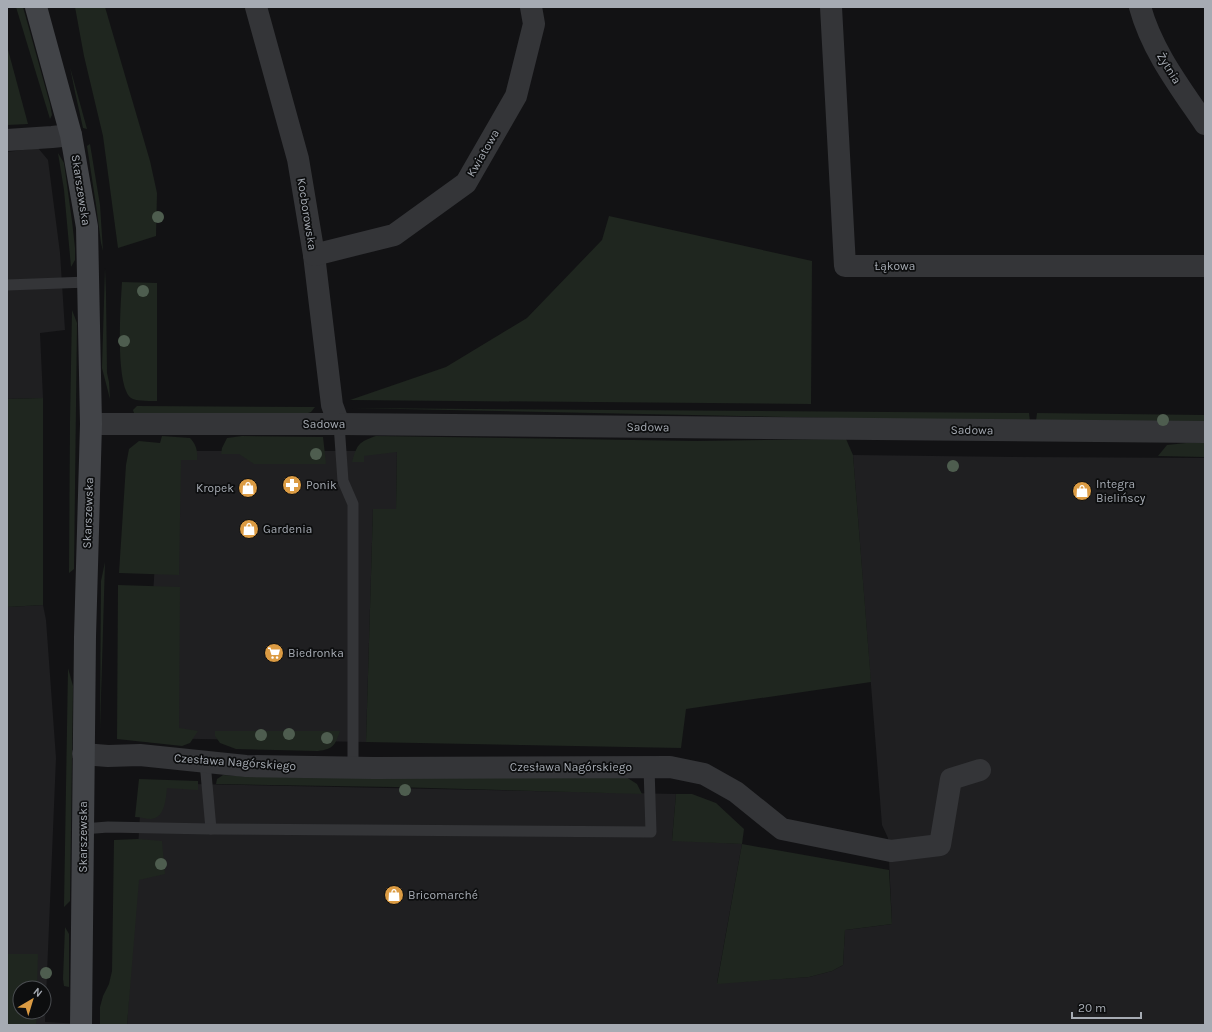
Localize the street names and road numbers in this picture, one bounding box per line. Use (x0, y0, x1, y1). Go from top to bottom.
street label: Żytnia (1154, 50, 1184, 86)
street label: Kwiatowa (464, 127, 502, 179)
street label: Skarszewska (68, 154, 94, 226)
street label: Kocborowska (294, 177, 320, 251)
street label: Łąkowa (875, 259, 915, 273)
street label: Sadowa (303, 417, 345, 431)
street label: Sadowa (626, 420, 670, 434)
street label: Sadowa (950, 423, 994, 437)
street label: Skarszewska (80, 477, 96, 549)
street label: Czesława Nagórskiego (174, 751, 296, 773)
street label: Czesława Nagórskiego (510, 760, 632, 774)
street label: Skarszewska (76, 801, 90, 873)

